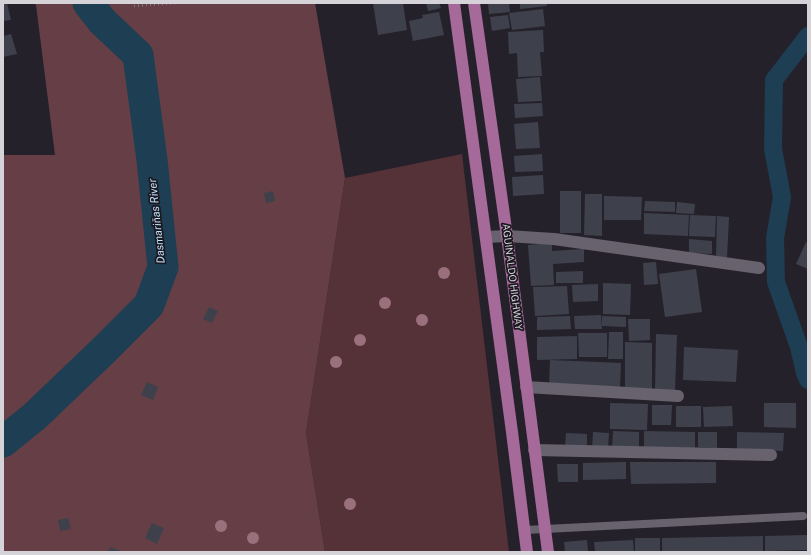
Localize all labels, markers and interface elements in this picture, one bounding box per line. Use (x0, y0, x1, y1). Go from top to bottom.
water label: Dasmariñas River (146, 178, 168, 264)
street label: AGUINALDO HIGHWAY (500, 223, 524, 331)

